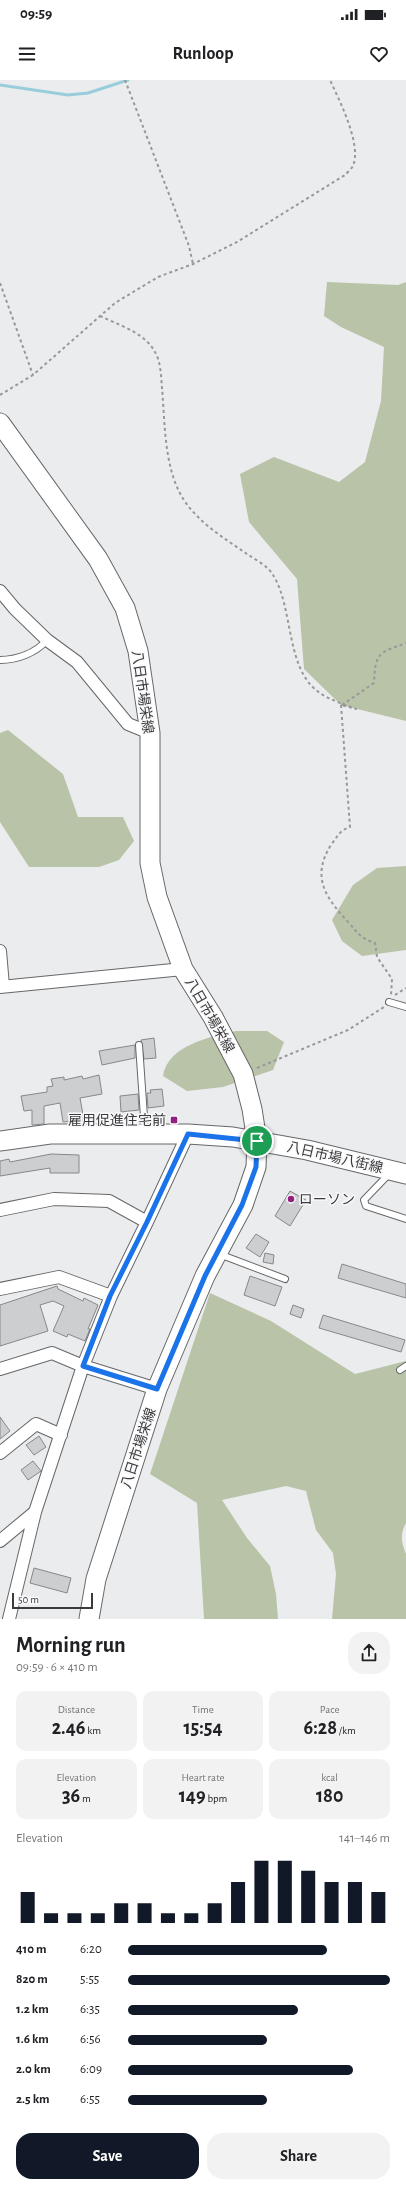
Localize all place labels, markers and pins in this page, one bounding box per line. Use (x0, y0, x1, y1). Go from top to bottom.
place label: 雇用促進住宅前 (68, 1112, 166, 1128)
marker: 雇用促進住宅前 (169, 1115, 179, 1125)
pin (240, 1124, 274, 1158)
place label: ローソン (299, 1193, 355, 1207)
marker: ローソン (286, 1194, 296, 1204)

